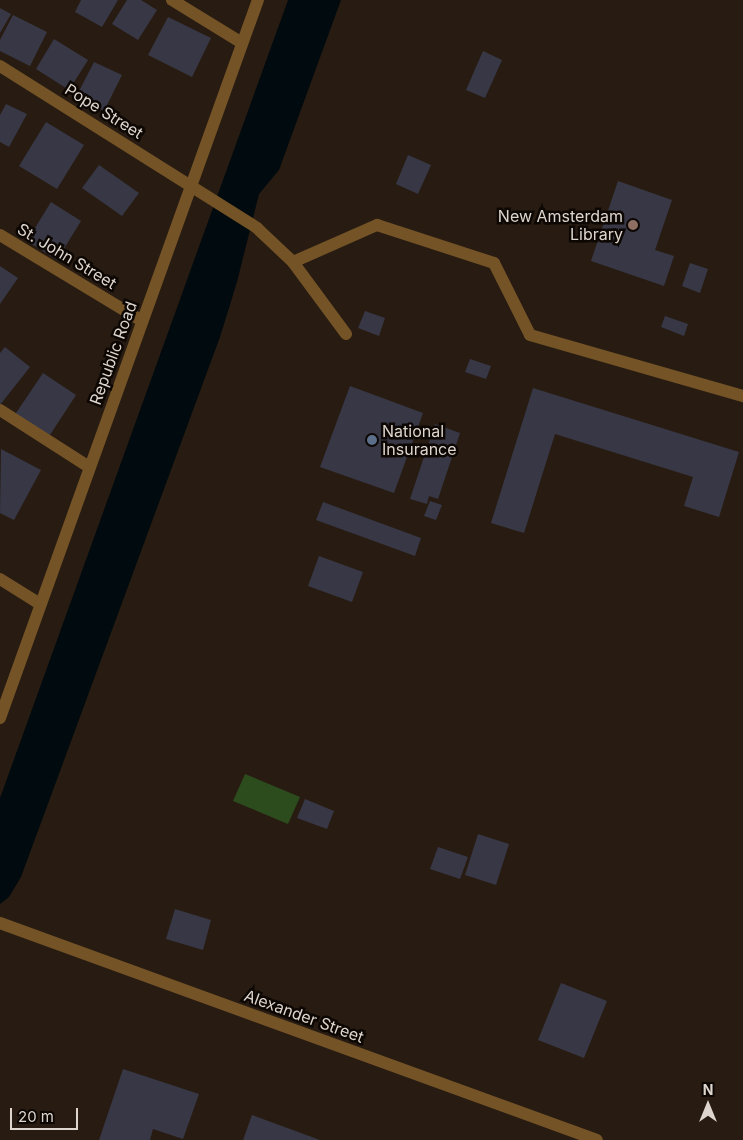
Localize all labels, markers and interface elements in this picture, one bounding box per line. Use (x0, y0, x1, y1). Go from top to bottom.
street label: Pope Street (61, 79, 147, 143)
place label: New Amsterdam Library (498, 206, 623, 244)
street label: St. John Street (14, 219, 120, 293)
marker: New Amsterdam Library (627, 219, 639, 231)
street label: Republic Road (85, 299, 141, 407)
place label: National Insurance (382, 421, 457, 459)
marker: National Insurance (366, 434, 378, 446)
street label: Alexander Street (242, 985, 366, 1047)
north arrow (683, 1080, 733, 1130)
text: N (703, 1081, 713, 1098)
scale bar (12, 1098, 80, 1130)
text: 20 m (18, 1107, 54, 1126)

